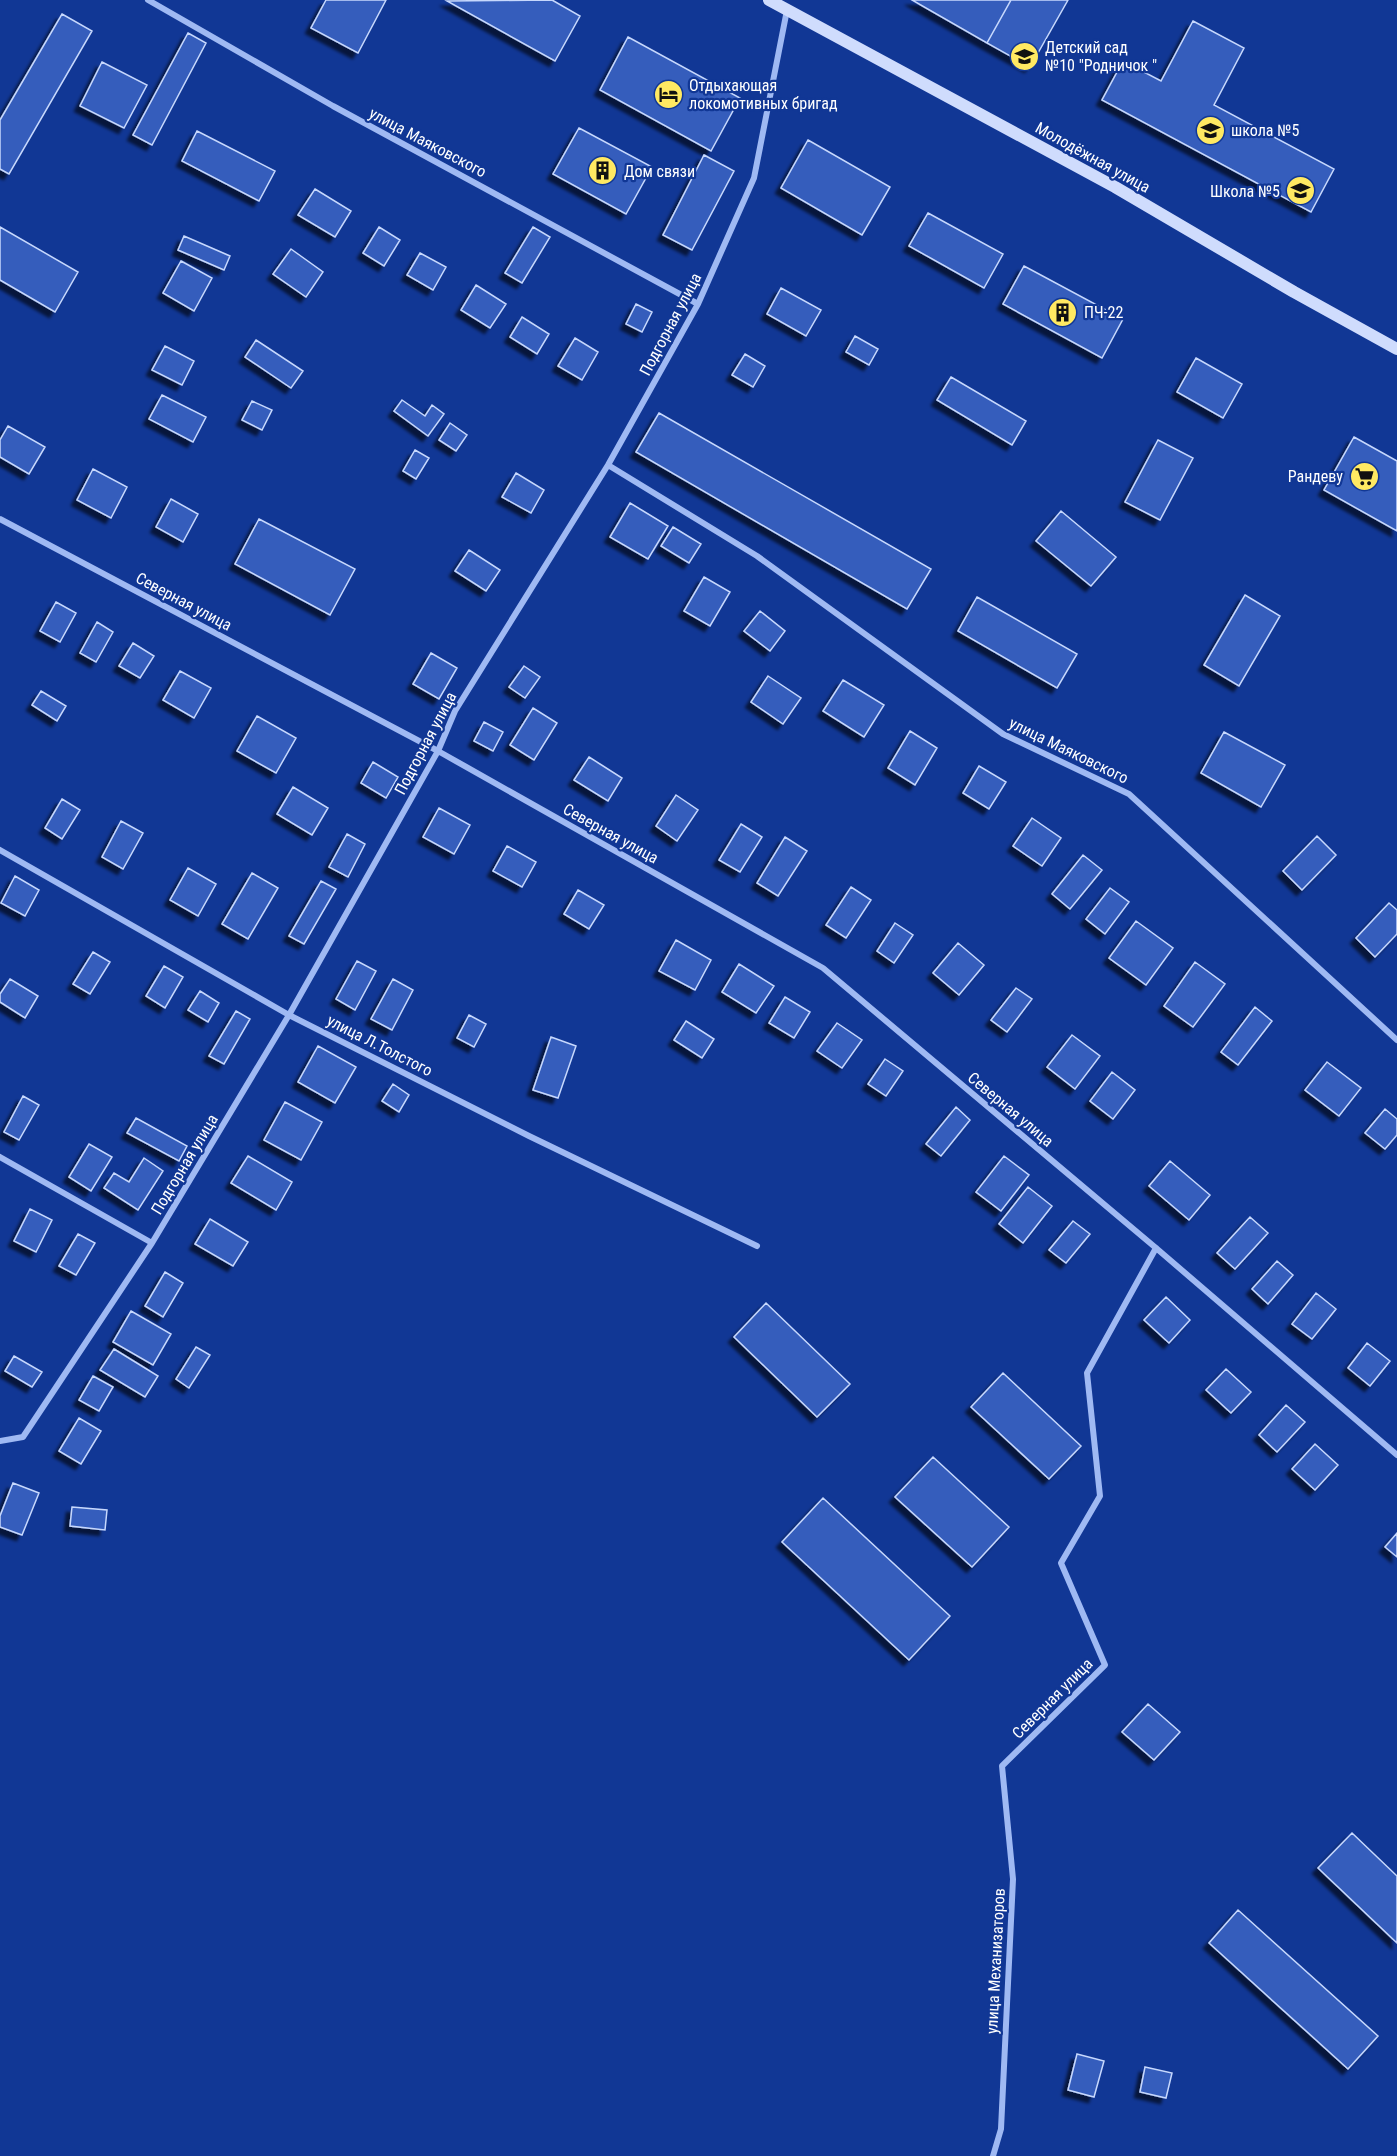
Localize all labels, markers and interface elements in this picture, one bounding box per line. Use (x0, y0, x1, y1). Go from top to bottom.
place label: Детский сад №10 "Родничок " (1045, 38, 1157, 75)
school or university icon: Детский сад №10 "Родничок " (1008, 40, 1040, 72)
place label: Отдыхающая локомотивных бригад (689, 76, 838, 113)
hotel icon: Отдыхающая локомотивных бригад (652, 78, 684, 110)
street label: улица Маяковского (366, 103, 490, 181)
school or university icon: школа №5 (1194, 114, 1226, 146)
street label: Молодёжная улица (1032, 118, 1153, 197)
place label: школа №5 (1231, 121, 1299, 140)
building icon: Дом связи (587, 155, 619, 187)
place label: Дом связи (624, 162, 695, 181)
school or university icon: Школа №5 (1285, 175, 1317, 207)
place label: Школа №5 (1210, 182, 1280, 201)
street label: Подгорная улица (635, 270, 705, 379)
building icon: ПЧ-22 (1047, 296, 1079, 328)
place label: ПЧ-22 (1084, 303, 1123, 322)
supermarket icon: Рандеву (1348, 460, 1380, 492)
place label: Рандеву (1288, 467, 1343, 486)
street label: Северная улица (133, 568, 235, 635)
street label: Подгорная улица (390, 689, 460, 798)
street label: улица Маяковского (1006, 713, 1131, 788)
street label: Северная улица (560, 799, 662, 867)
street label: улица Л.Толстого (324, 1011, 436, 1080)
street label: Северная улица (964, 1068, 1057, 1151)
street label: Подгорная улица (147, 1111, 222, 1218)
street label: Северная улица (1008, 1654, 1097, 1743)
street label: улица Механизаторов (982, 1888, 1009, 2034)

